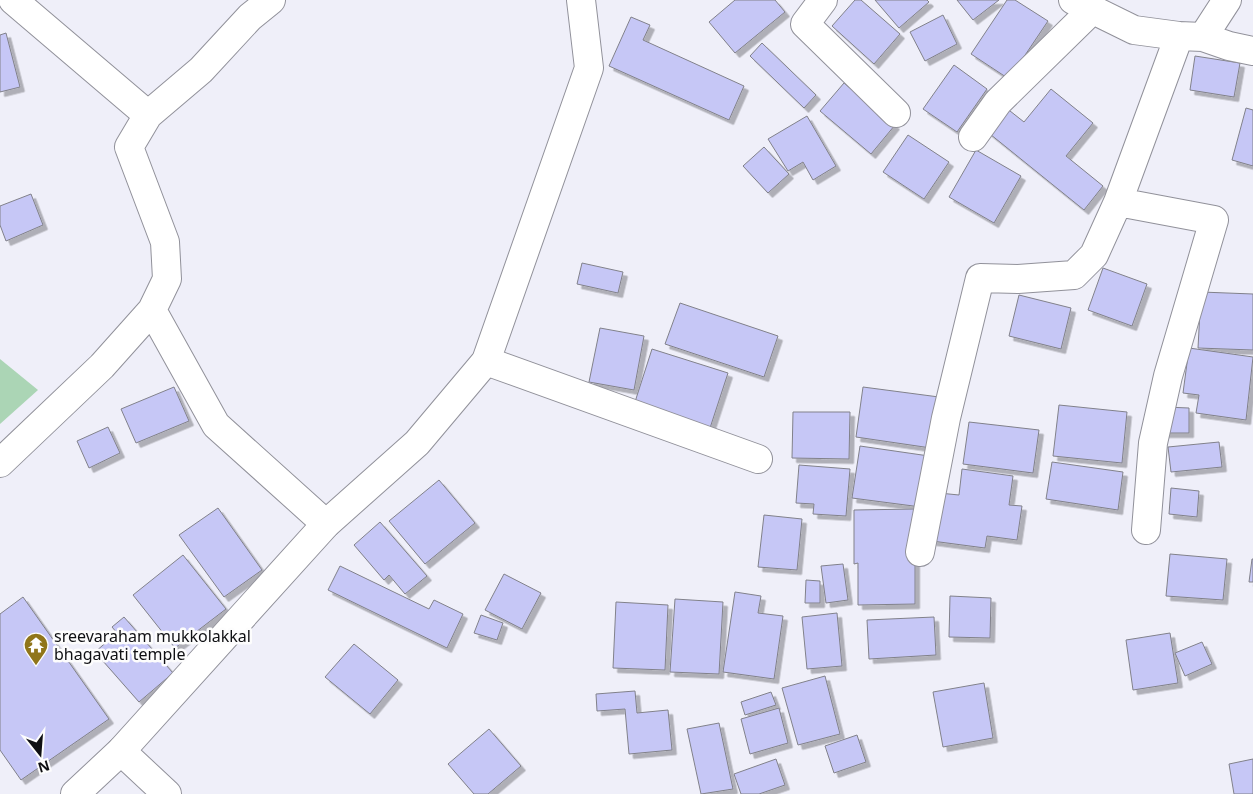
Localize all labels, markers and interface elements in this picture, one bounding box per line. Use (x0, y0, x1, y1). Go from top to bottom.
place label: sreevaraham mukkolakkal bhagavati temple (54, 625, 251, 665)
temple icon: sreevaraham mukkolakkal bhagavati temple (23, 632, 49, 666)
north arrow (15, 729, 65, 779)
text: N (36, 756, 52, 778)

